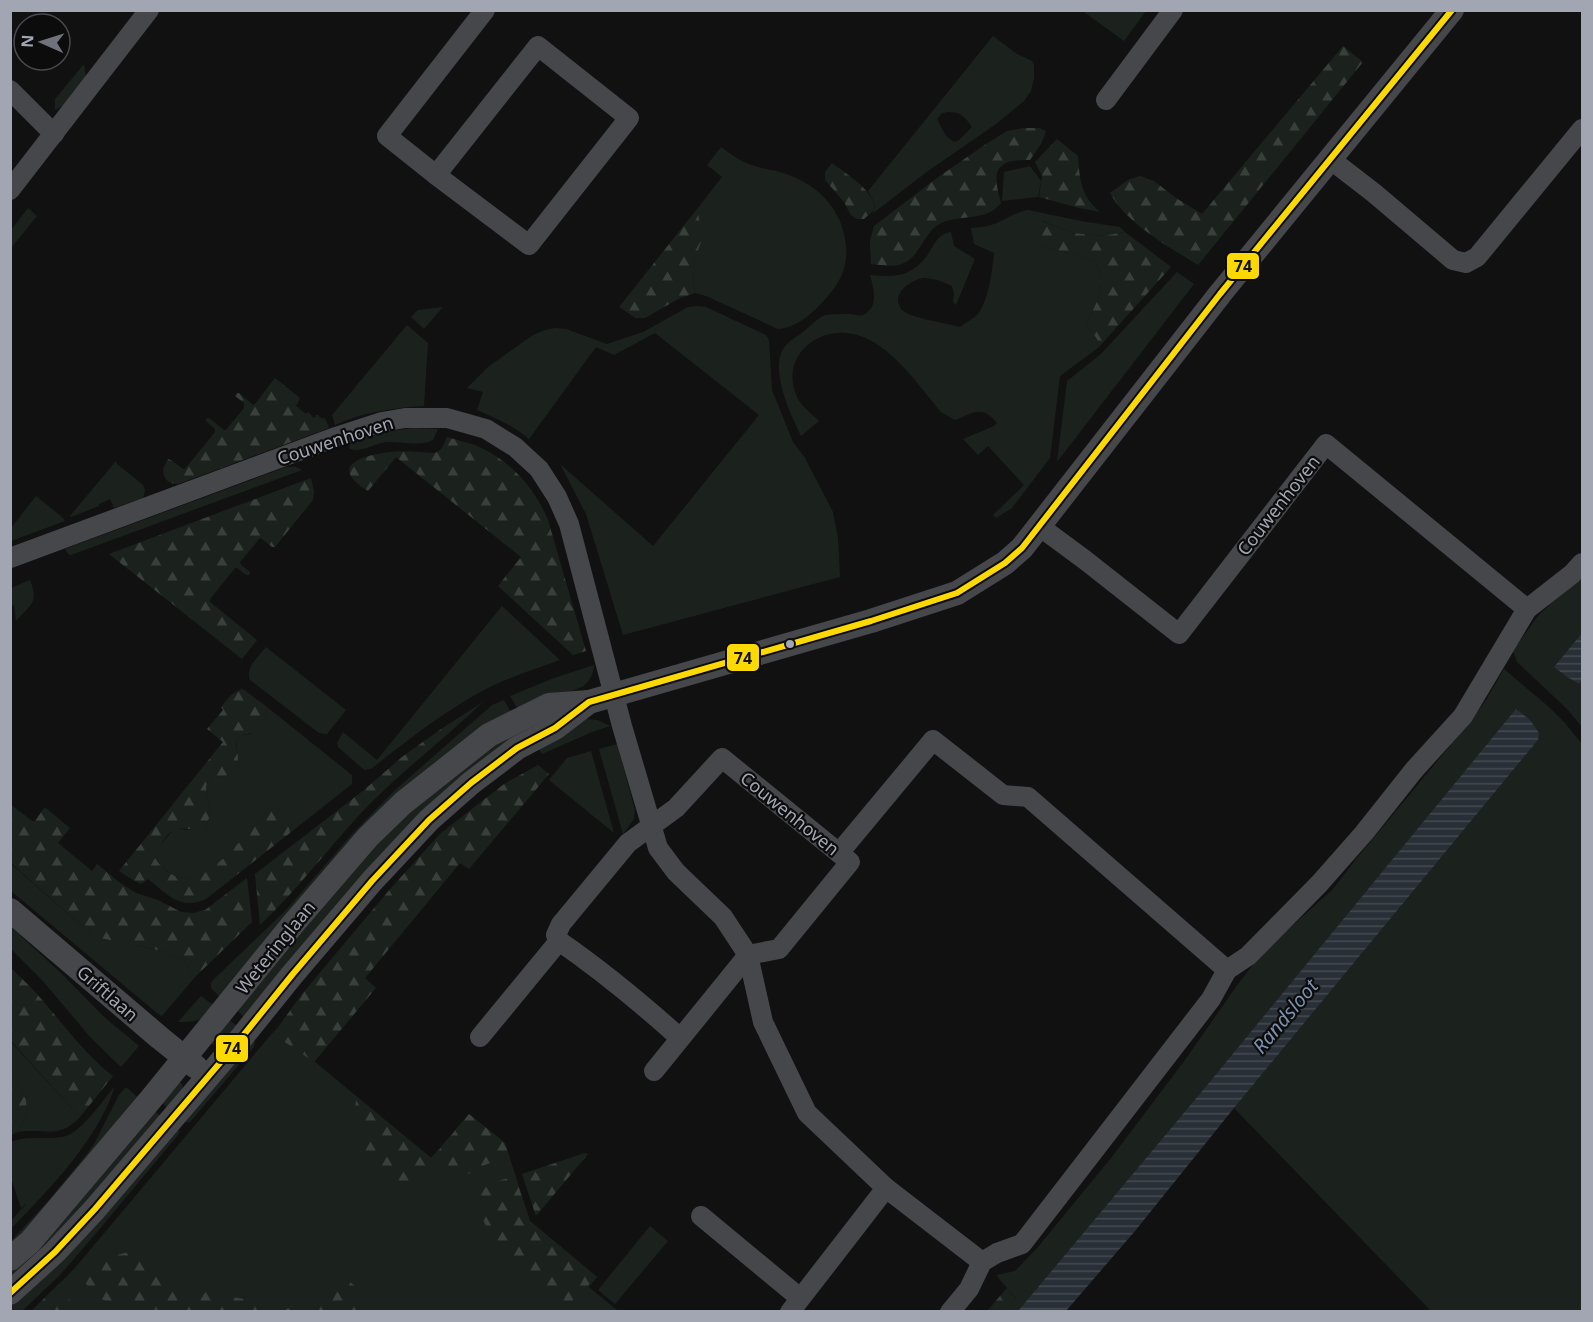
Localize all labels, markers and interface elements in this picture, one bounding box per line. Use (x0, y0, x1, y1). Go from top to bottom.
north arrow (12, 12, 72, 72)
text: N (16, 34, 38, 48)
line badge: 74 (1226, 252, 1260, 280)
text: 74 (1234, 255, 1252, 277)
street label: Couwenhoven (274, 410, 396, 470)
street label: Couwenhoven (1231, 450, 1325, 560)
unlabelled marker (784, 638, 796, 650)
line badge: 74 (726, 643, 760, 672)
text: 74 (734, 647, 752, 669)
street label: Couwenhoven (735, 766, 845, 860)
street label: Weteringlaan (230, 895, 320, 999)
street label: Griftlaan (72, 960, 144, 1026)
water label: Randsloot (1246, 972, 1325, 1059)
line badge: 74 (215, 1034, 249, 1063)
text: 74 (223, 1037, 241, 1059)

